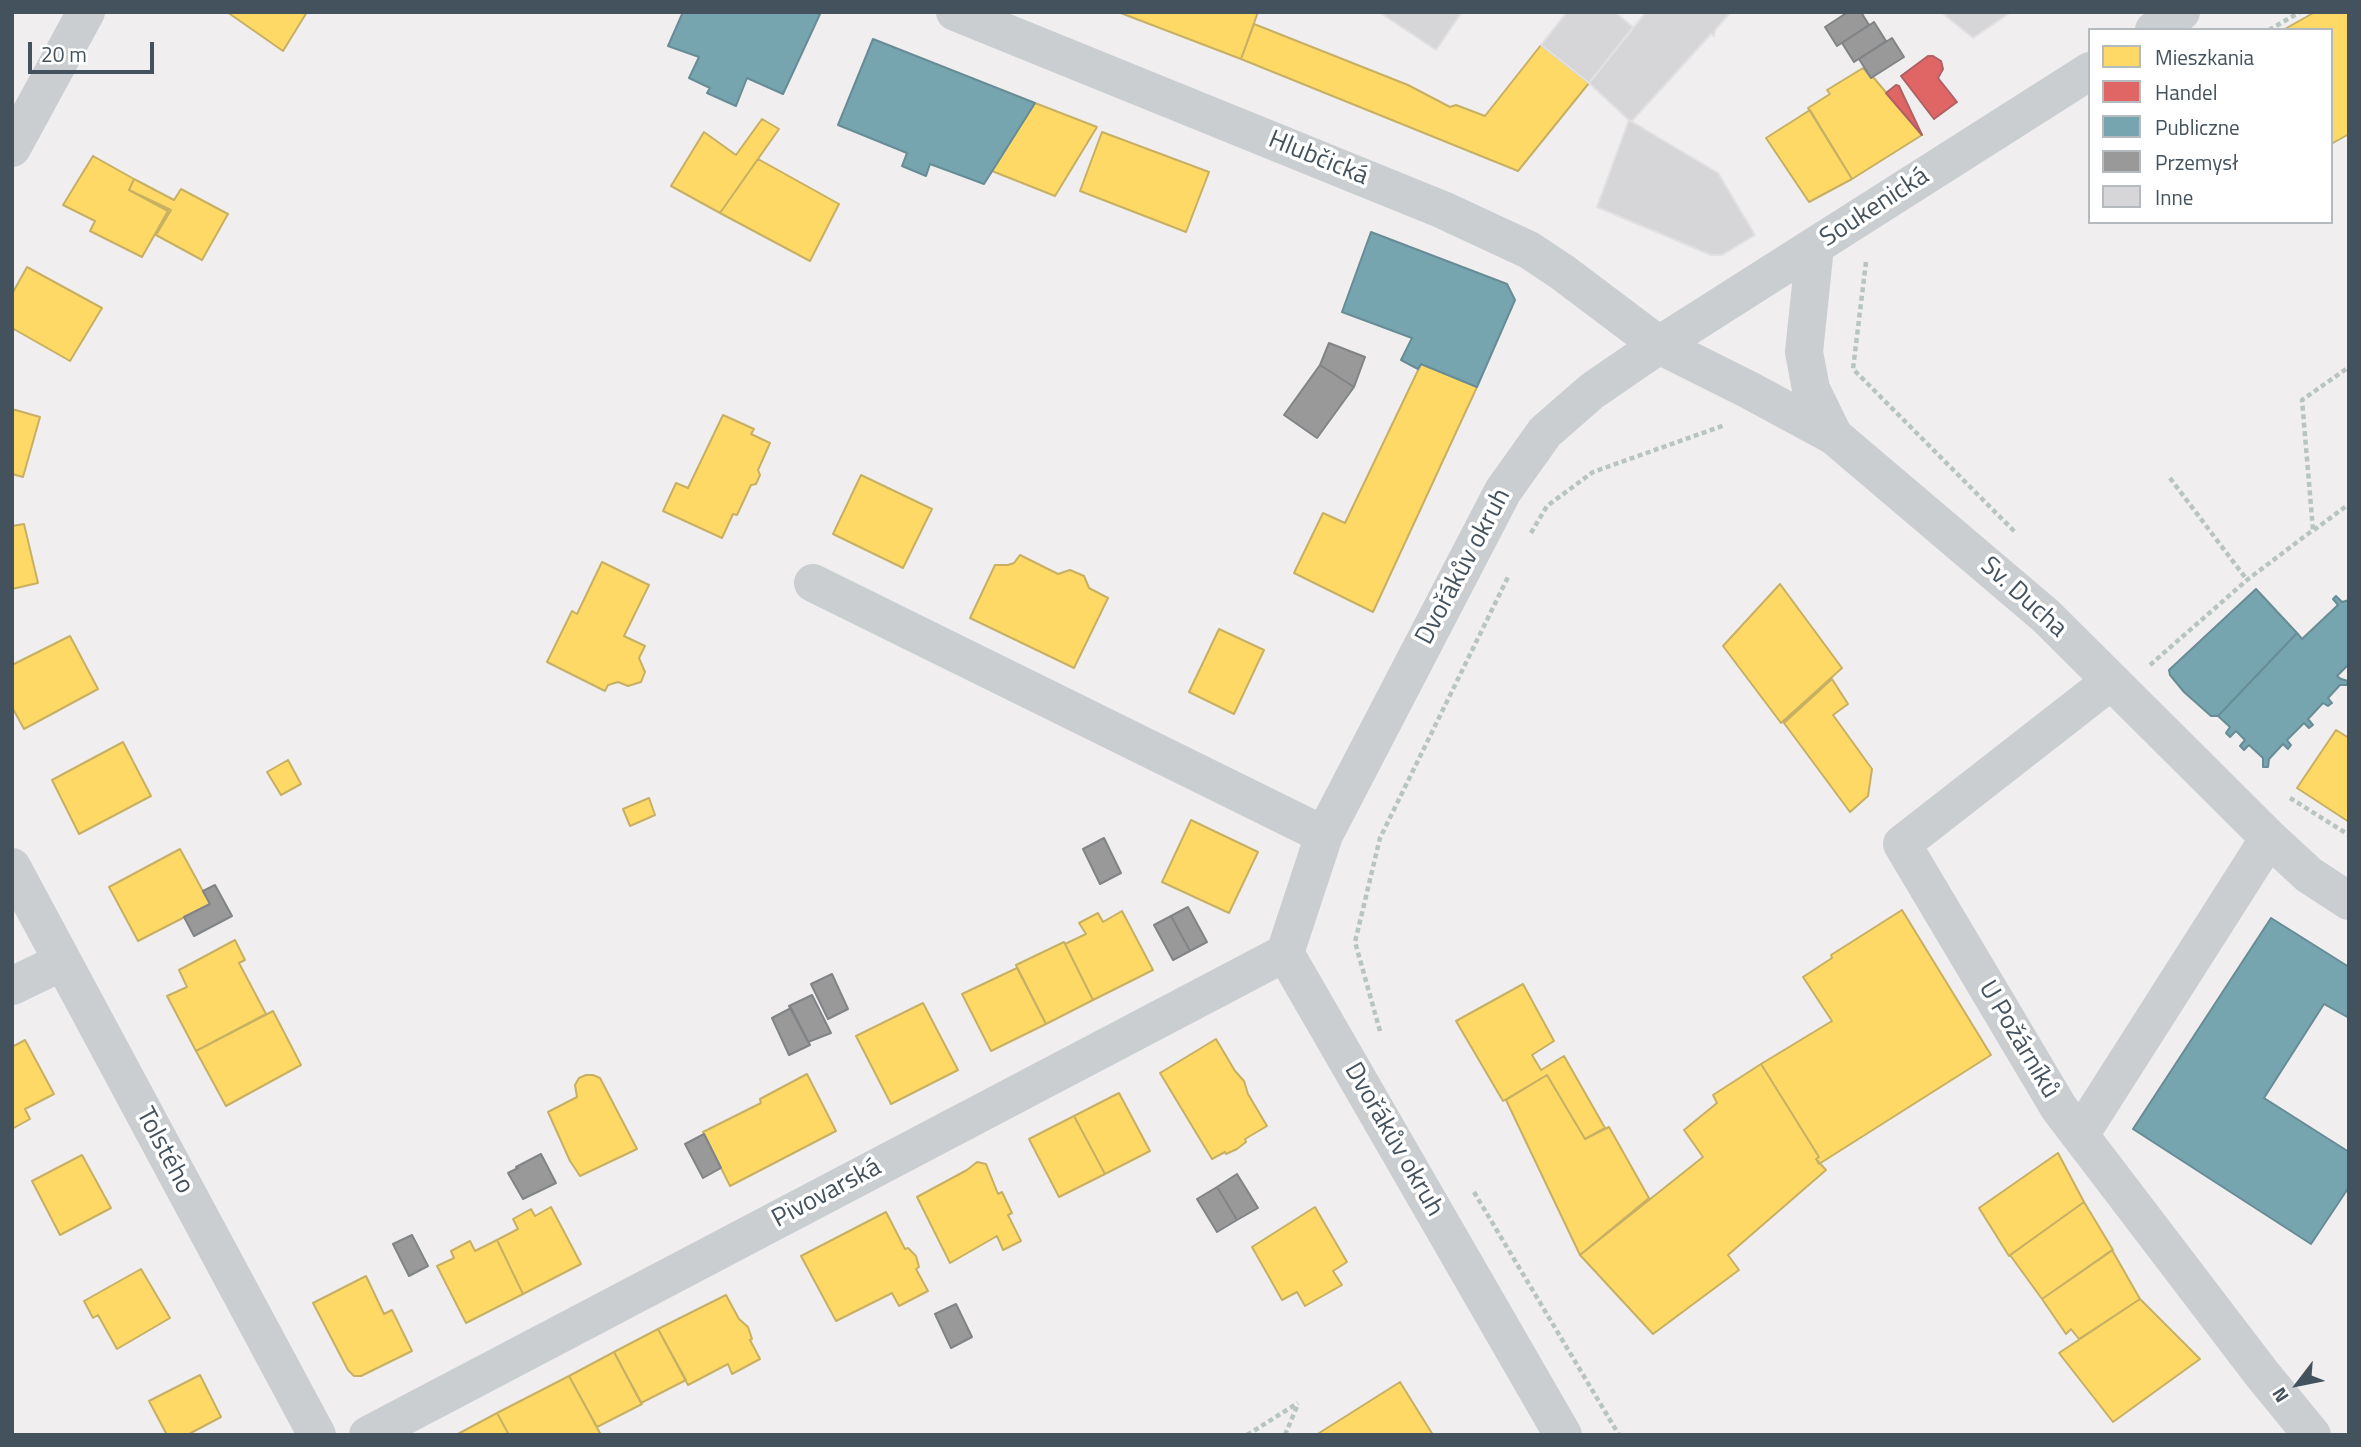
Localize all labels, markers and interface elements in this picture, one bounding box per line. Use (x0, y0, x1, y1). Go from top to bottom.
scale bar (32, 28, 158, 72)
legend (2088, 28, 2333, 224)
text: 20 m (41, 38, 87, 70)
text: Mieszkania (2155, 41, 2254, 73)
text: Handel (2155, 76, 2218, 108)
text: Publiczne (2155, 111, 2240, 143)
street label: Hlubčická (1264, 125, 1372, 193)
text: Przemysł (2155, 146, 2239, 178)
street label: Soukenická (1815, 161, 1935, 255)
text: Inne (2155, 181, 2193, 213)
street label: Dvořákův okruh (1410, 484, 1518, 650)
street label: Sv. Ducha (1973, 551, 2073, 645)
street label: U Požárníků (1971, 976, 2065, 1104)
street label: Dvořákův okruh (1336, 1058, 1450, 1222)
street label: Tolstého (128, 1103, 200, 1199)
street label: Pivovarská (767, 1152, 887, 1236)
north arrow (2263, 1349, 2333, 1419)
text: N (2264, 1382, 2296, 1409)

